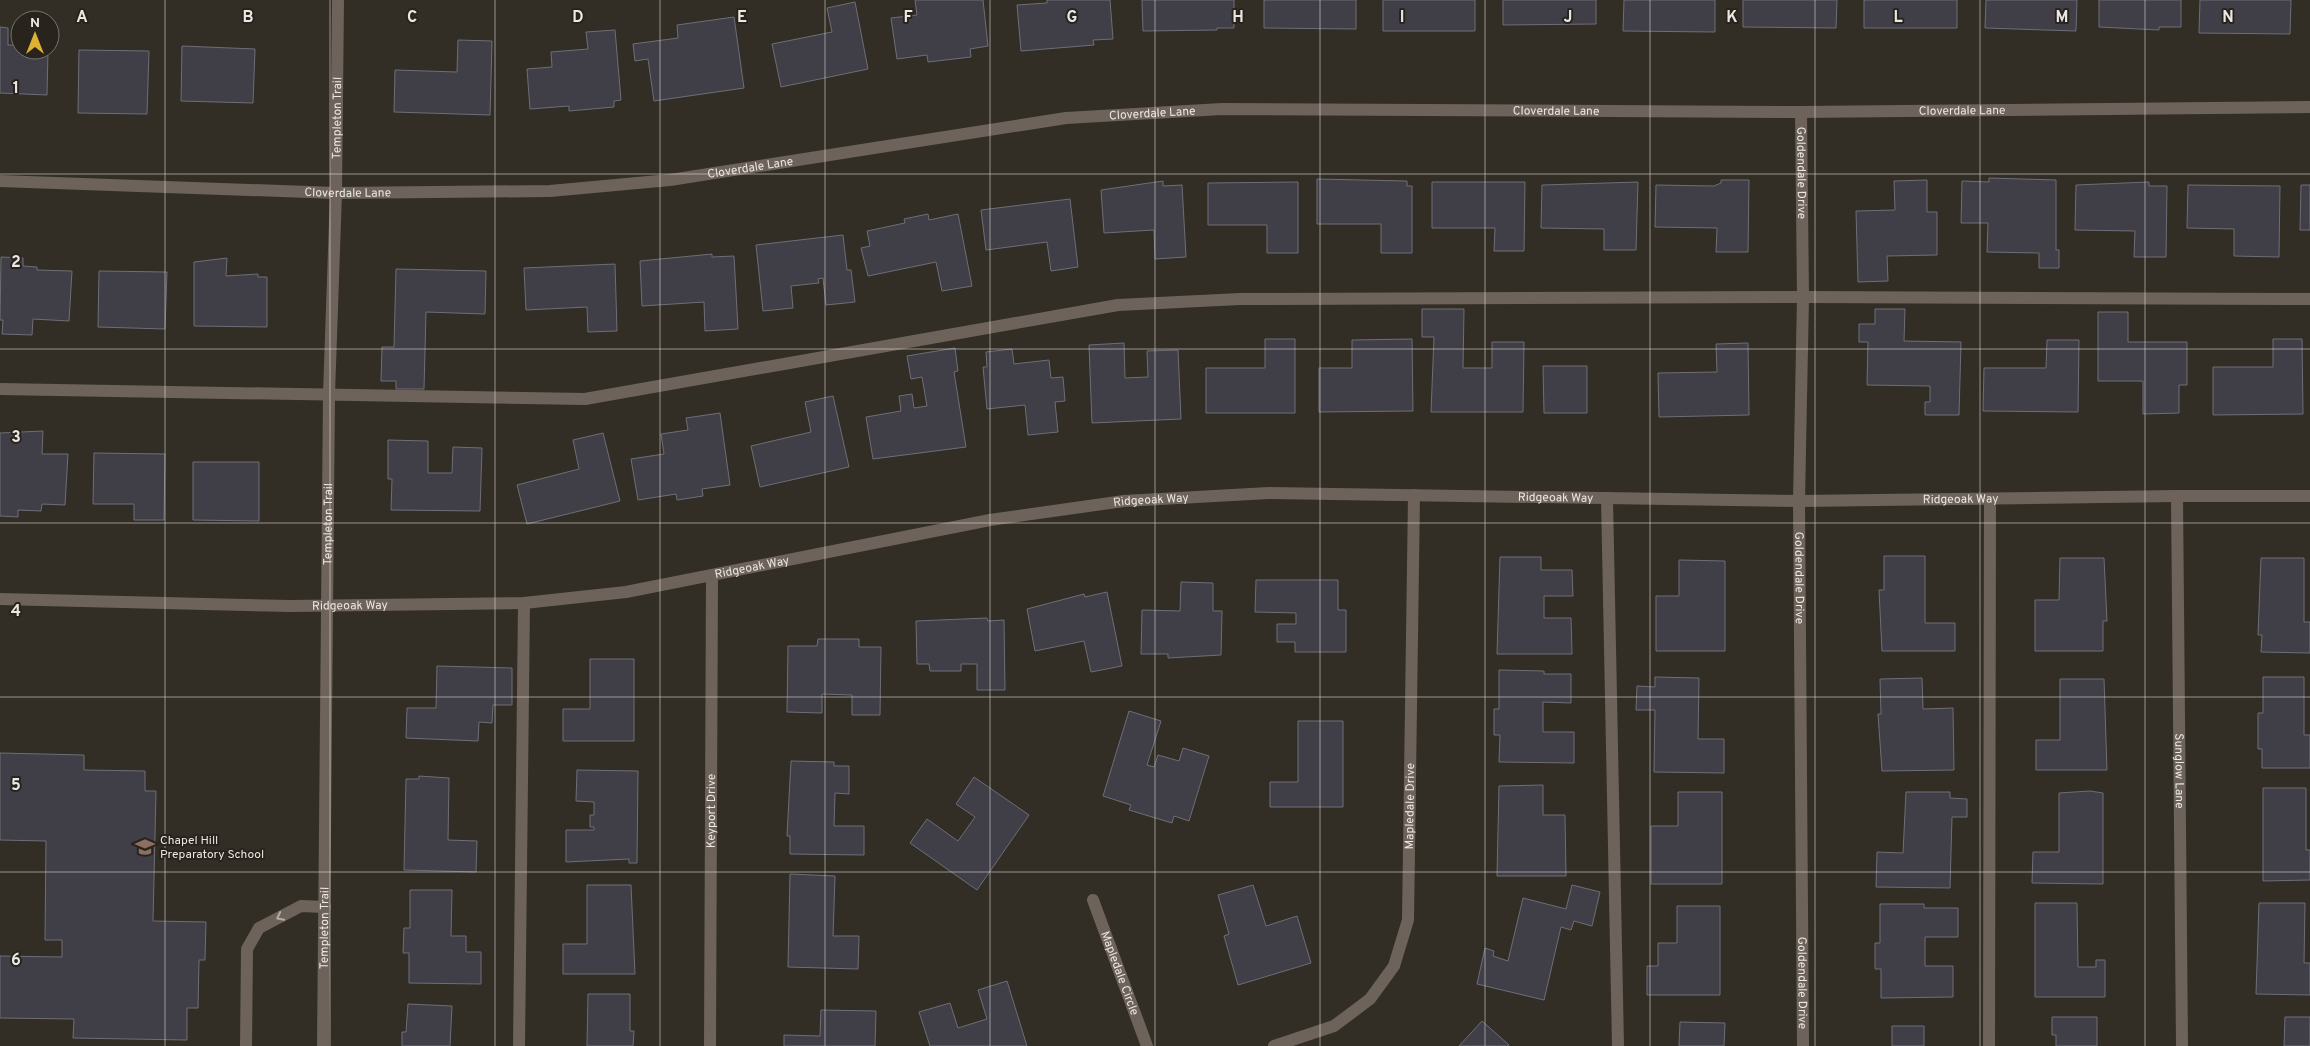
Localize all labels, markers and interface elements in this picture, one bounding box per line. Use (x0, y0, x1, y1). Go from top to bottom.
text: A (76, 8, 88, 28)
text: B (242, 8, 254, 28)
text: C (407, 8, 417, 28)
text: D (572, 8, 584, 28)
text: E (737, 8, 747, 28)
text: F (903, 8, 913, 28)
text: G (1067, 8, 1077, 28)
text: H (1232, 8, 1244, 28)
text: I (1400, 8, 1404, 28)
text: J (1564, 8, 1572, 28)
text: K (1726, 8, 1738, 28)
text: L (1893, 8, 1903, 28)
text: M (2056, 8, 2068, 28)
text: N (2222, 8, 2234, 28)
north arrow (10, 10, 60, 60)
text: N (30, 15, 40, 32)
street label: Templeton Trail (329, 77, 346, 159)
text: 1 (13, 79, 19, 99)
street label: Cloverdale Lane (1919, 103, 2006, 120)
street label: Cloverdale Lane (1109, 104, 1196, 125)
street label: Cloverdale Lane (1513, 104, 1600, 120)
street label: Goldendale Drive (1792, 127, 1809, 219)
street label: Cloverdale Lane (706, 154, 795, 183)
street label: Cloverdale Lane (304, 185, 391, 202)
text: 2 (11, 253, 21, 273)
text: 3 (11, 428, 21, 448)
street label: Templeton Trail (320, 483, 337, 565)
street label: Ridgeoak Way (1112, 490, 1189, 511)
street label: Ridgeoak Way (1518, 490, 1594, 507)
street label: Ridgeoak Way (1923, 491, 1999, 508)
street label: Goldendale Drive (1790, 532, 1807, 624)
street label: Ridgeoak Way (713, 553, 791, 583)
street label: Ridgeoak Way (312, 598, 388, 615)
text: 4 (11, 602, 21, 622)
street label: Sunglow Lane (2170, 733, 2187, 809)
street label: Mapledale Drive (1402, 763, 1419, 849)
street label: Keyport Drive (704, 774, 720, 848)
text: 5 (11, 776, 21, 796)
place label: Chapel Hill Preparatory School (160, 833, 264, 863)
school or university icon: Chapel Hill Preparatory School (134, 836, 156, 858)
street label: Templeton Trail (317, 887, 333, 969)
one-way arrow (276, 911, 285, 921)
street label: Mapledale Circle (1096, 929, 1142, 1018)
street label: Goldendale Drive (1793, 937, 1810, 1029)
text: 6 (11, 951, 21, 971)

